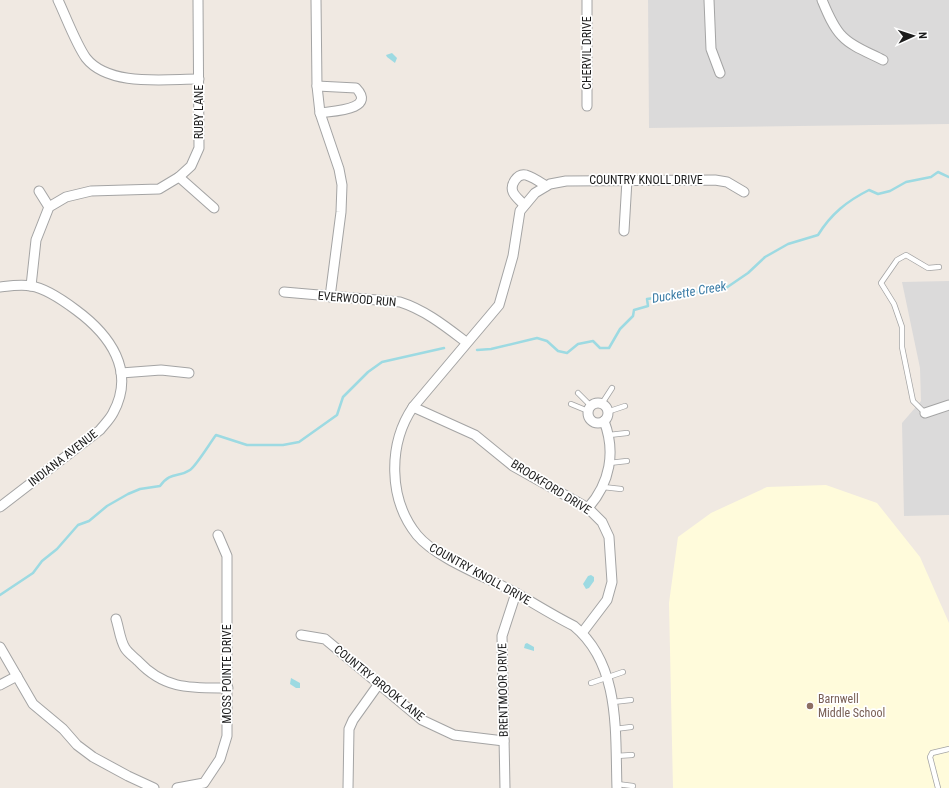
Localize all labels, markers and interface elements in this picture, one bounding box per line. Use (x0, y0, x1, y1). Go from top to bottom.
street label: CHERVIL DRIVE (580, 16, 594, 90)
north arrow (893, 16, 933, 56)
text: N (916, 32, 929, 39)
street label: RUBY LANE (192, 85, 206, 139)
street label: COUNTRY KNOLL DRIVE (589, 173, 703, 187)
water label: Duckette Creek (651, 278, 728, 306)
street label: EVERWOOD RUN (317, 289, 397, 309)
street label: INDIANA AVENUE (26, 427, 100, 489)
street label: BROOKFORD DRIVE (508, 457, 594, 517)
street label: COUNTRY KNOLL DRIVE (427, 540, 533, 608)
street label: MOSS POINTE DRIVE (220, 624, 234, 724)
street label: COUNTRY BROOK LANE (331, 642, 427, 724)
street label: BRENTMOOR DRIVE (495, 643, 511, 737)
place label: Barnwell Middle School (818, 692, 885, 720)
marker: Barnwell Middle School (805, 701, 815, 711)

